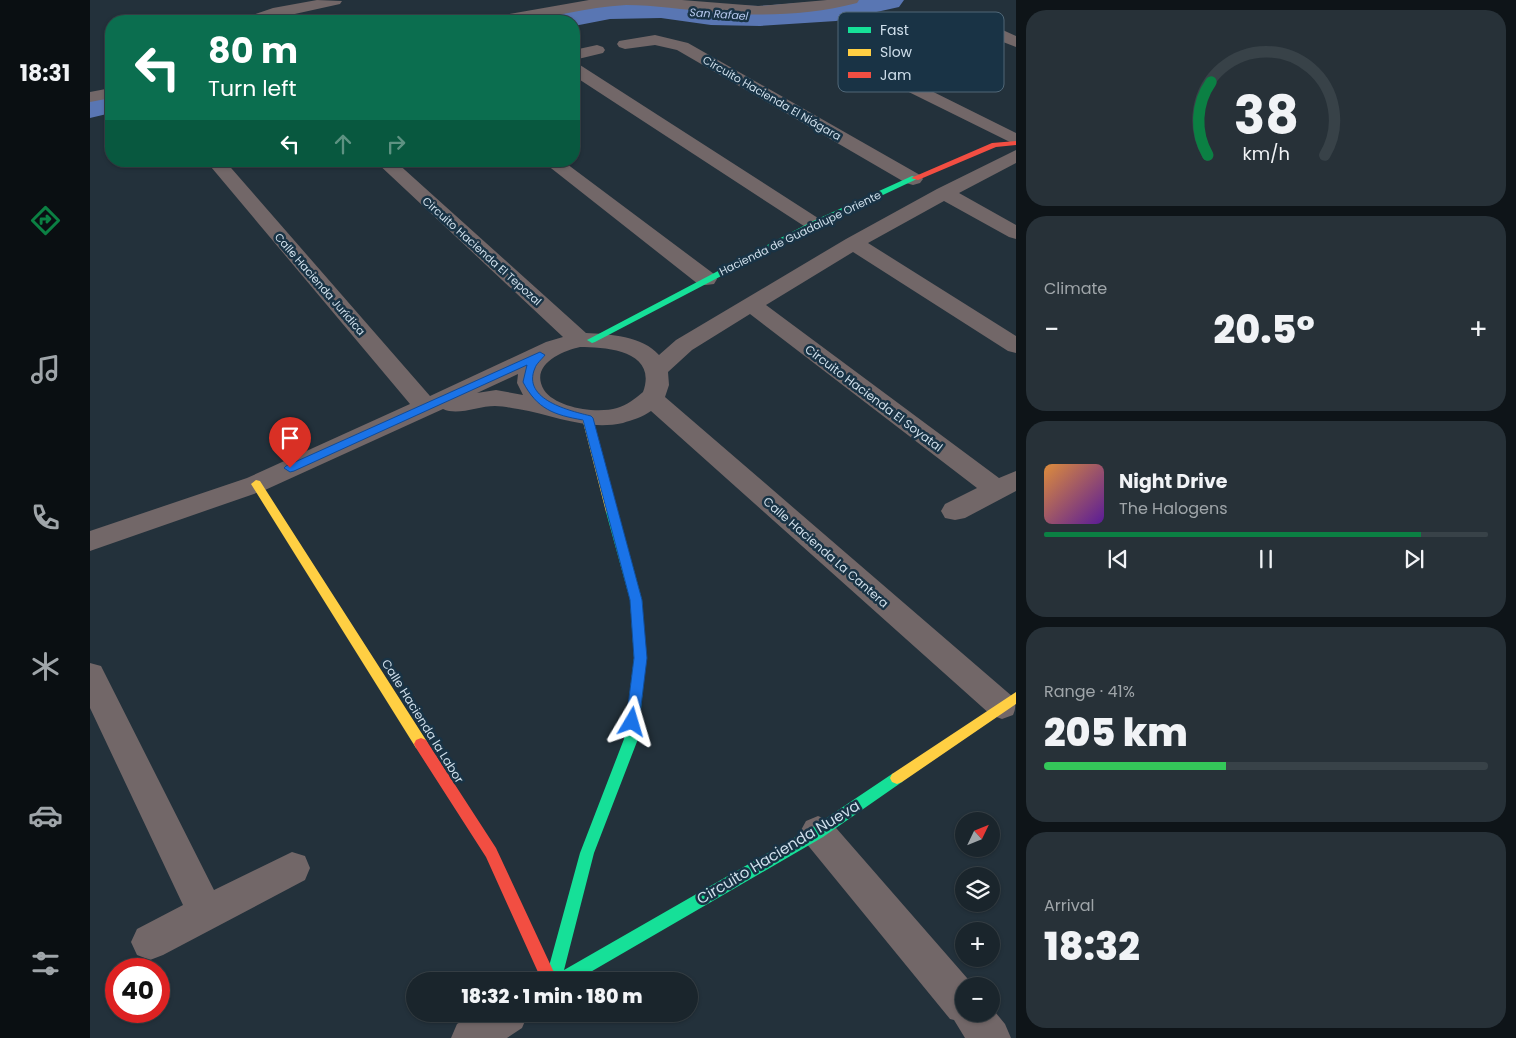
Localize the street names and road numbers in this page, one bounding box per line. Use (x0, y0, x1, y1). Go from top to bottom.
street label: Circuito Hacienda El Niágara (700, 52, 844, 144)
street label: Hacienda de Guadalupe Oriente (716, 187, 884, 279)
street label: Circuito Hacienda El Tepozal (419, 193, 545, 309)
street label: Calle Hacienda Jurídica (271, 229, 369, 339)
street label: Circuito Hacienda El Soyatal (802, 341, 946, 455)
street label: Calle Hacienda La Cantera (760, 493, 892, 611)
street label: Calle Hacienda la Labor (378, 656, 468, 787)
street label: Circuito Hacienda Nueva (693, 795, 863, 909)

